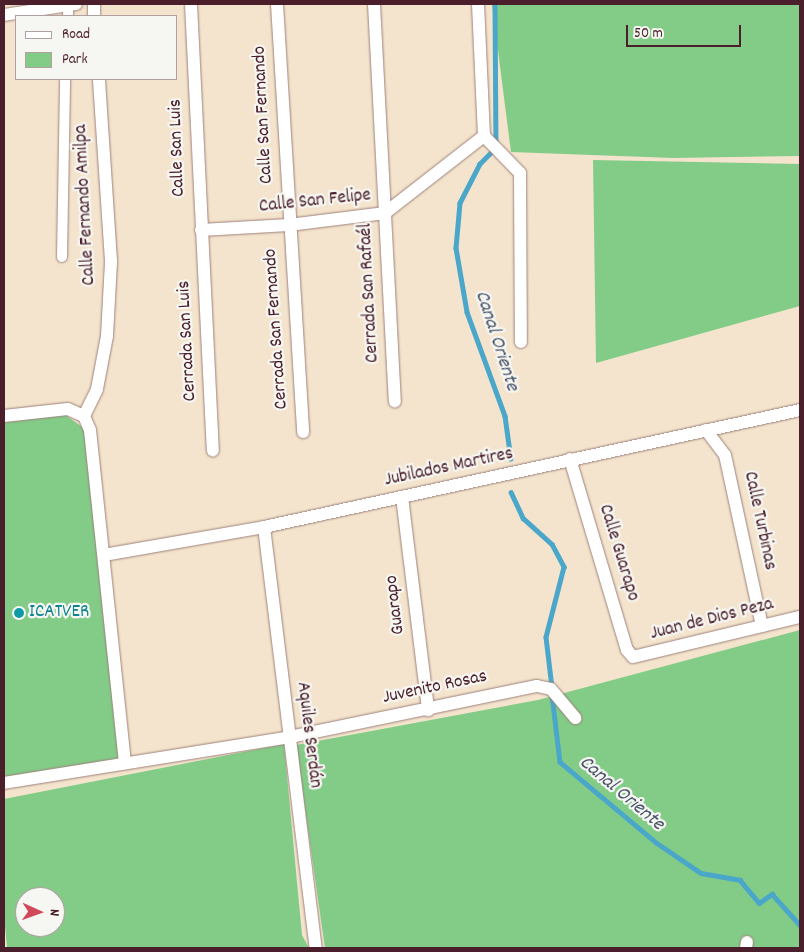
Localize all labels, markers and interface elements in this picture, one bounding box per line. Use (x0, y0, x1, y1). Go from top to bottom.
legend (15, 15, 178, 80)
scale bar (629, 15, 744, 47)
text: 50 m (634, 23, 663, 45)
text: Road (62, 24, 90, 46)
street label: Calle San Fernando (249, 45, 279, 185)
text: Park (62, 49, 88, 71)
street label: Calle San Luis (165, 99, 191, 197)
street label: Calle Fernando Amilpa (70, 124, 102, 286)
street label: Calle San Felipe (258, 185, 372, 219)
street label: Cerrada San Rafaél (355, 223, 385, 363)
street label: Cerrada San Fernando (260, 248, 294, 410)
street label: Cerrada San Luis (173, 280, 203, 402)
water label: Canal Oriente (469, 288, 523, 394)
street label: Jubilados Martires (383, 443, 515, 493)
street label: Calle Turbinas (737, 470, 781, 572)
street label: Calle Guarapo (592, 502, 644, 604)
street label: Guarapo (381, 574, 411, 636)
street label: Juan de Dios Peza (648, 594, 776, 646)
place label: ICATVER (29, 602, 89, 624)
marker: ICATVER (13, 607, 25, 619)
street label: Juvenito Rosas (381, 666, 489, 710)
street label: Aquiles Serdán (290, 681, 326, 789)
water label: Canal Oriente (573, 751, 669, 837)
north arrow (15, 887, 65, 937)
text: N (44, 909, 64, 916)

